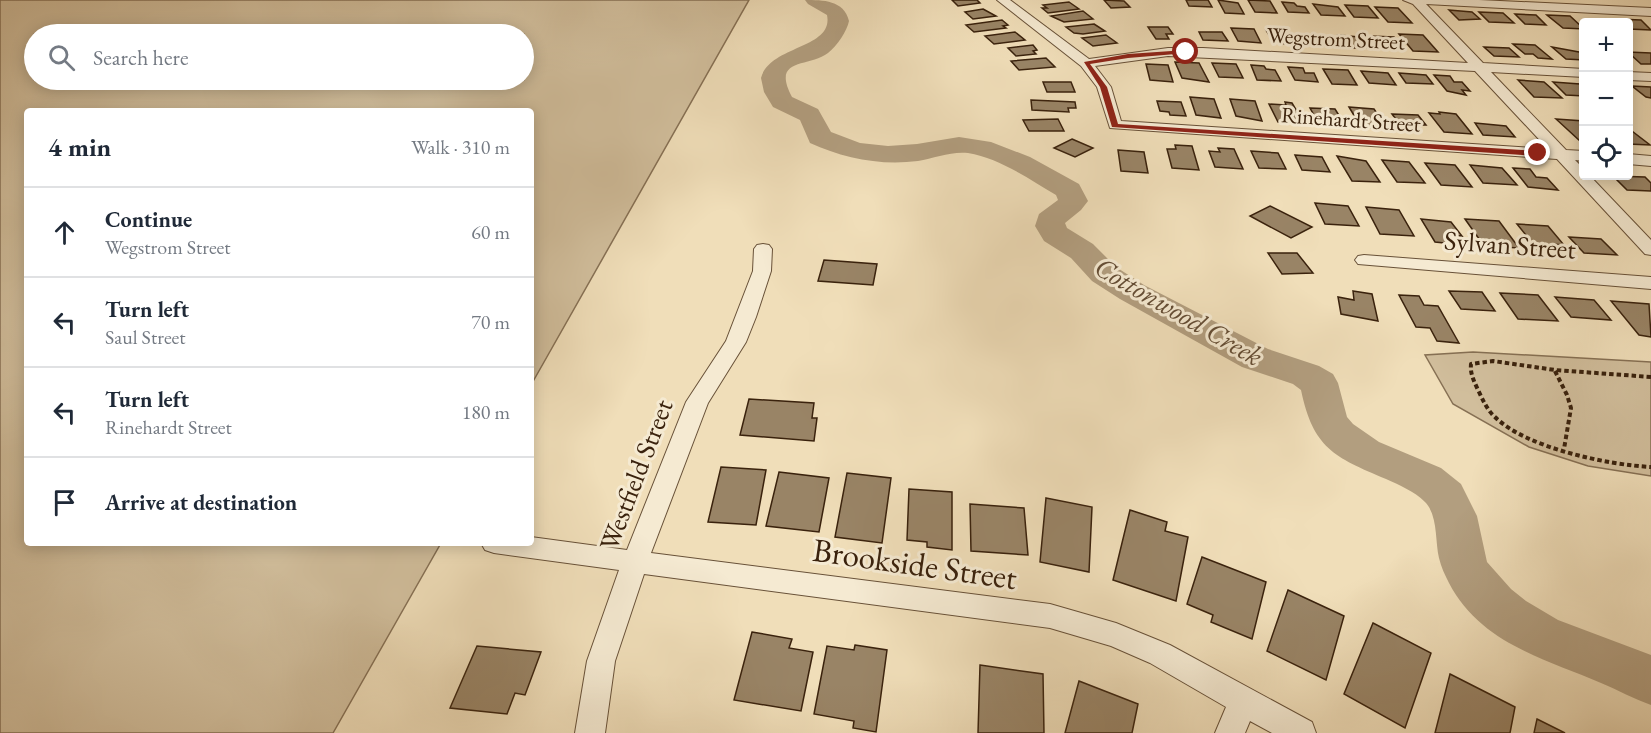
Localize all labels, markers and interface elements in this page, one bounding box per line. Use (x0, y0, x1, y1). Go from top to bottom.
map controls (1579, 18, 1633, 180)
button: + (1579, 18, 1633, 72)
street label: Wegstrom Street (1266, 20, 1406, 57)
search box (24, 24, 534, 90)
route start (1172, 38, 1198, 64)
icon: search (45, 41, 78, 74)
text: Search here (93, 43, 188, 72)
button: − (1579, 72, 1633, 126)
street label: Rinehardt Street (1280, 100, 1422, 139)
button: locate (1579, 126, 1633, 180)
text: 4 min (48, 130, 111, 164)
text: Walk · 310 m (411, 134, 510, 160)
route end (1524, 139, 1550, 165)
text: Continue (105, 205, 192, 234)
icon: ahead (48, 216, 81, 249)
text: 60 m (471, 219, 510, 245)
street label: Sylvan Street (1443, 222, 1578, 267)
text: Wegstrom Street (105, 234, 231, 260)
water label: Cottonwood Creek (1088, 248, 1270, 374)
text: Turn left (105, 295, 189, 324)
icon: left (48, 306, 81, 339)
text: 70 m (471, 309, 510, 335)
text: Saul Street (105, 324, 186, 350)
text: Turn left (105, 385, 189, 414)
street label: Westfield Street (591, 394, 681, 555)
icon: left (48, 396, 81, 429)
text: 180 m (462, 399, 510, 425)
text: Rinehardt Street (105, 414, 232, 440)
icon: arrive (48, 486, 81, 519)
text: Arrive at destination (105, 488, 297, 517)
street label: Brookside Street (810, 528, 1020, 599)

